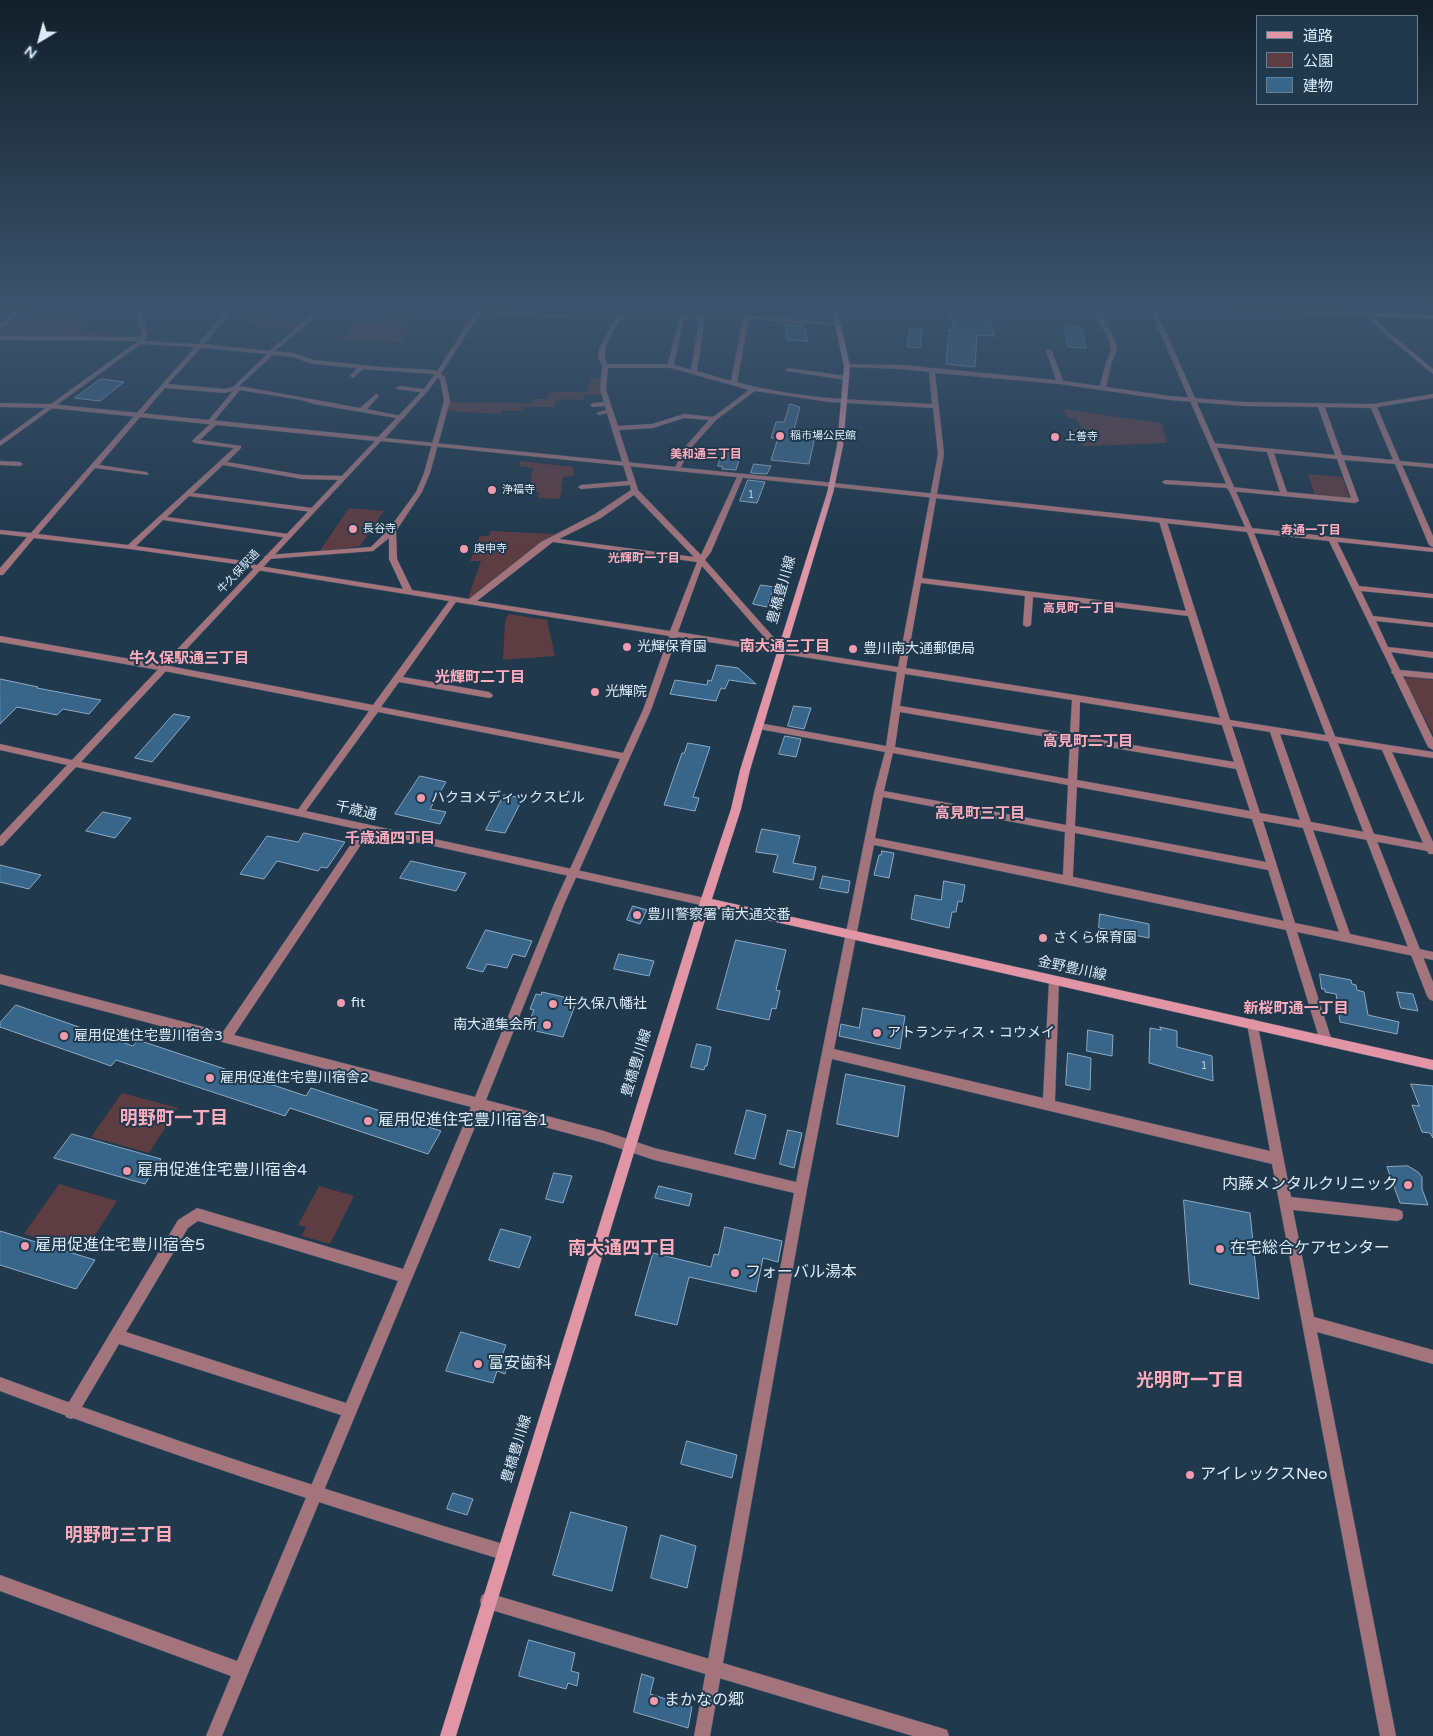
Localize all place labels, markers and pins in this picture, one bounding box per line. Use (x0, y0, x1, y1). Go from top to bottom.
place label: 稲市場公民館 (790, 429, 856, 443)
marker: 稲市場公民館 (774, 430, 786, 442)
place label: 上善寺 (1065, 430, 1098, 444)
marker: 上善寺 (1049, 431, 1061, 443)
place label: 浄福寺 (502, 483, 535, 497)
marker: 浄福寺 (486, 484, 498, 496)
place label: 長谷寺 (363, 522, 396, 536)
marker: 長谷寺 (347, 523, 359, 535)
place label: 庚申寺 (474, 542, 507, 556)
marker: 庚申寺 (458, 543, 470, 555)
place label: 光輝保育園 (637, 639, 707, 655)
marker: 光輝保育園 (621, 641, 633, 653)
place label: 豊川南大通郵便局 (863, 641, 975, 657)
marker: 豊川南大通郵便局 (847, 643, 859, 655)
place label: 光輝院 (605, 684, 647, 700)
marker: 光輝院 (589, 686, 601, 698)
place label: ハクヨメディックスビル (431, 790, 585, 806)
marker: ハクヨメディックスビル (415, 792, 427, 804)
place label: 豊川警察署 南大通交番 (647, 907, 791, 923)
marker: 豊川警察署 南大通交番 (631, 909, 643, 921)
place label: さくら保育園 (1053, 930, 1137, 946)
marker: さくら保育園 (1037, 932, 1049, 944)
place label: fit (351, 995, 365, 1011)
place label: 牛久保八幡社 (563, 996, 647, 1012)
marker: fit (335, 997, 347, 1009)
marker: 牛久保八幡社 (547, 998, 559, 1010)
place label: 南大通集会所 (453, 1017, 537, 1033)
marker: 南大通集会所 (541, 1019, 553, 1031)
place label: アトランティス・コウメイ (887, 1025, 1055, 1041)
marker: アトランティス・コウメイ (871, 1027, 883, 1039)
place label: 雇用促進住宅豊川宿舎3 (74, 1028, 223, 1044)
marker: 雇用促進住宅豊川宿舎3 (58, 1030, 70, 1042)
place label: 雇用促進住宅豊川宿舎2 (220, 1070, 369, 1086)
marker: 雇用促進住宅豊川宿舎2 (204, 1072, 216, 1084)
place label: 雇用促進住宅豊川宿舎1 (378, 1111, 548, 1131)
marker: 雇用促進住宅豊川宿舎1 (362, 1115, 374, 1127)
place label: 雇用促進住宅豊川宿舎4 (137, 1161, 307, 1181)
marker: 雇用促進住宅豊川宿舎4 (121, 1165, 133, 1177)
place label: 内藤メンタルクリニック (1222, 1175, 1398, 1195)
marker: 内藤メンタルクリニック (1402, 1179, 1414, 1191)
place label: 雇用促進住宅豊川宿舎5 (35, 1236, 205, 1256)
place label: 在宅総合ケアセンター (1230, 1239, 1390, 1259)
marker: 雇用促進住宅豊川宿舎5 (19, 1240, 31, 1252)
marker: 在宅総合ケアセンター (1214, 1243, 1226, 1255)
place label: フォーバル湯本 (745, 1263, 857, 1283)
marker: フォーバル湯本 (729, 1267, 741, 1279)
place label: 富安歯科 (488, 1354, 552, 1374)
marker: 富安歯科 (472, 1358, 484, 1370)
place label: アイレックスNeo (1200, 1465, 1327, 1485)
marker: アイレックスNeo (1184, 1469, 1196, 1481)
place label: まかなの郷 (664, 1691, 744, 1711)
marker: まかなの郷 (648, 1695, 660, 1707)

